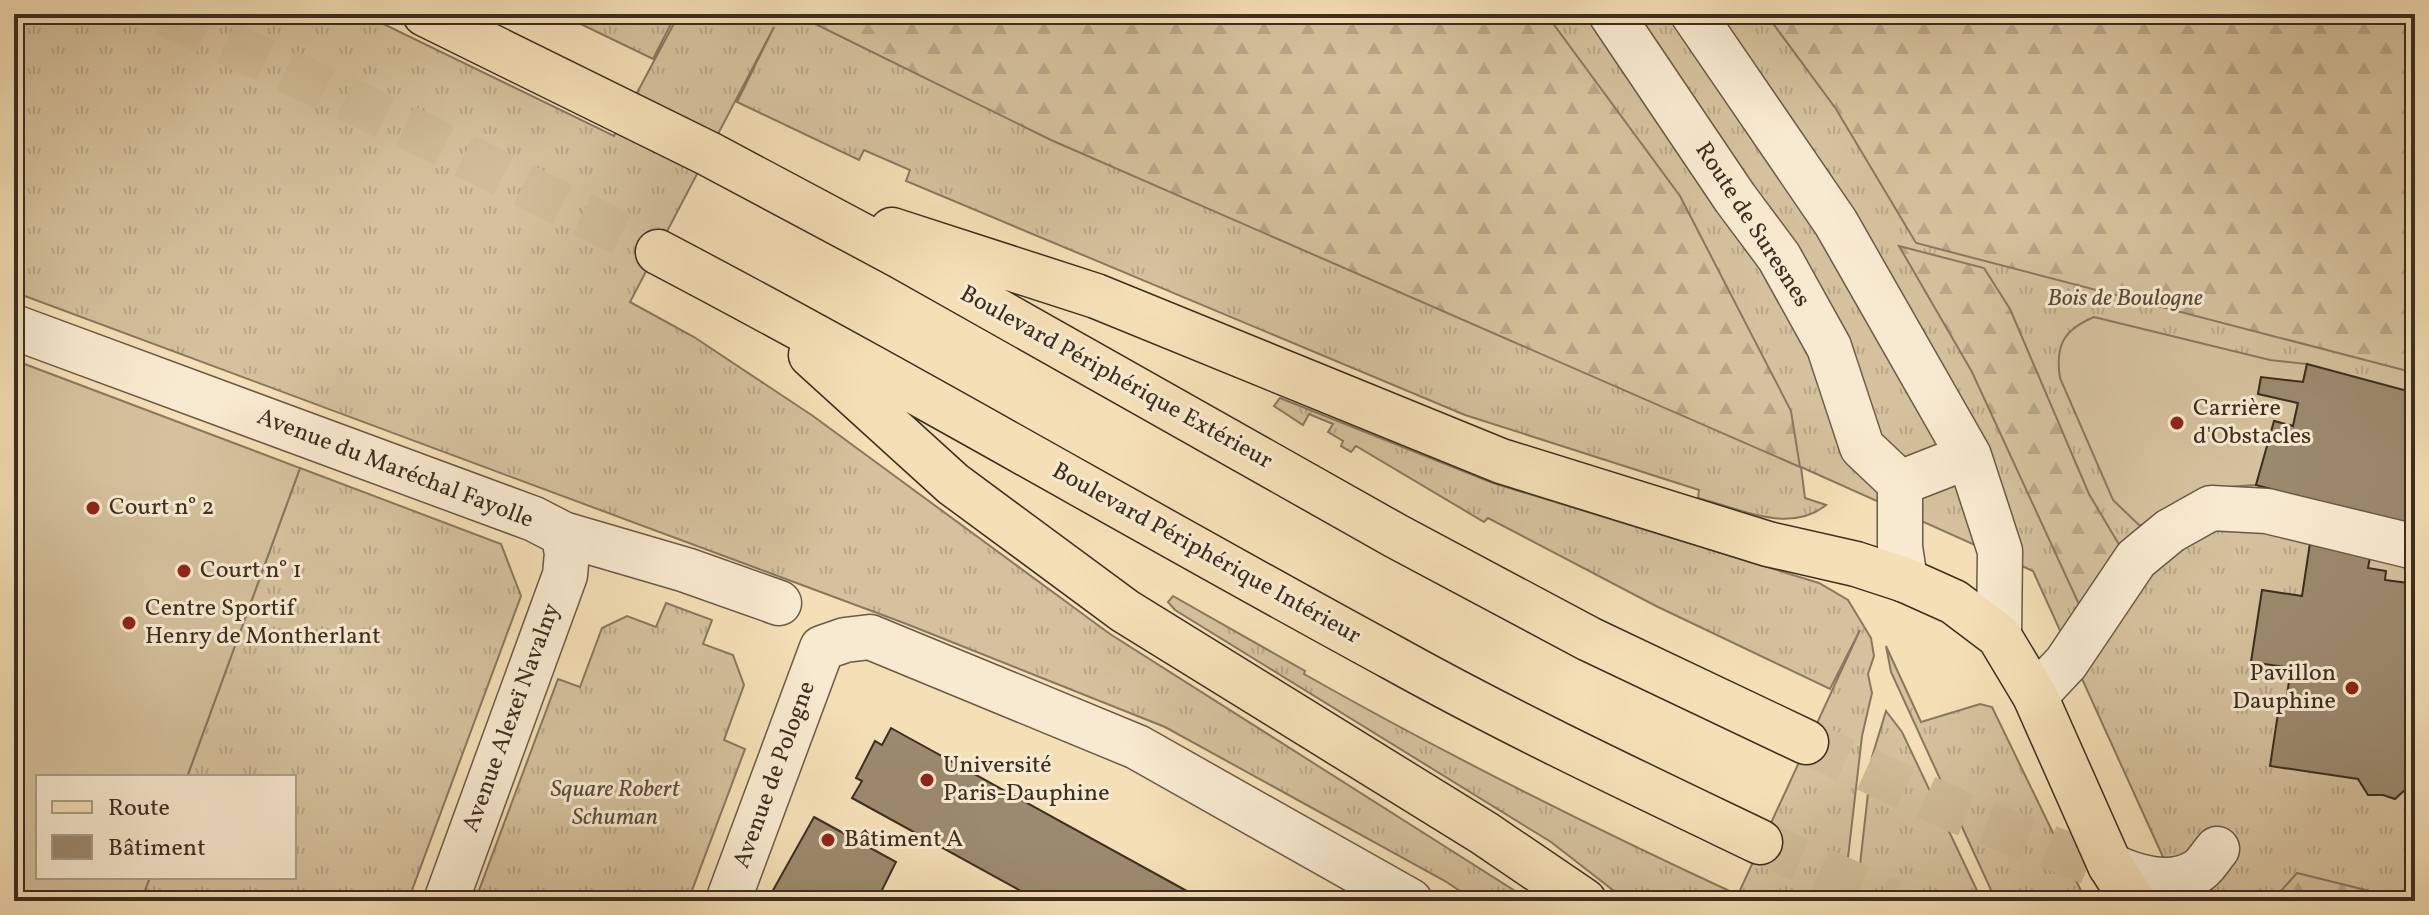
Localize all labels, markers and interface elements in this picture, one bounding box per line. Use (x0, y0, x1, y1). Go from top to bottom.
street label: Route de Suresnes (1686, 136, 1818, 314)
street label: Boulevard Périphérique Extérieur (954, 278, 1278, 478)
park label: Bois de Boulogne (2047, 282, 2203, 316)
place label: Carrière d'Obstacles (2193, 392, 2311, 454)
street label: Avenue du Maréchal Fayolle (252, 400, 538, 538)
marker: Carrière d'Obstacles (2168, 414, 2186, 432)
street label: Boulevard Périphérique Intérieur (1045, 455, 1367, 653)
place label: Court n° 2 (109, 491, 214, 525)
marker: Court n° 2 (84, 499, 102, 517)
place label: Court n° 1 (200, 554, 302, 588)
marker: Court n° 1 (175, 562, 193, 580)
place label: Centre Sportif Henry de Montherlant (145, 592, 381, 654)
street label: Avenue Alexeï Navalny (455, 599, 569, 837)
marker: Centre Sportif Henry de Montherlant (120, 614, 138, 632)
place label: Pavillon Dauphine (2232, 657, 2336, 719)
street label: Avenue de Pologne (725, 677, 825, 873)
marker: Pavillon Dauphine (2343, 679, 2361, 697)
place label: Université Paris-Dauphine (943, 749, 1110, 811)
marker: Université Paris-Dauphine (918, 771, 936, 789)
park label: Square Robert Schuman (551, 773, 681, 835)
legend (36, 775, 296, 879)
text: Route (108, 792, 170, 826)
place label: Bâtiment A (844, 823, 963, 857)
marker: Bâtiment A (819, 831, 837, 849)
text: Bâtiment (108, 832, 206, 866)

